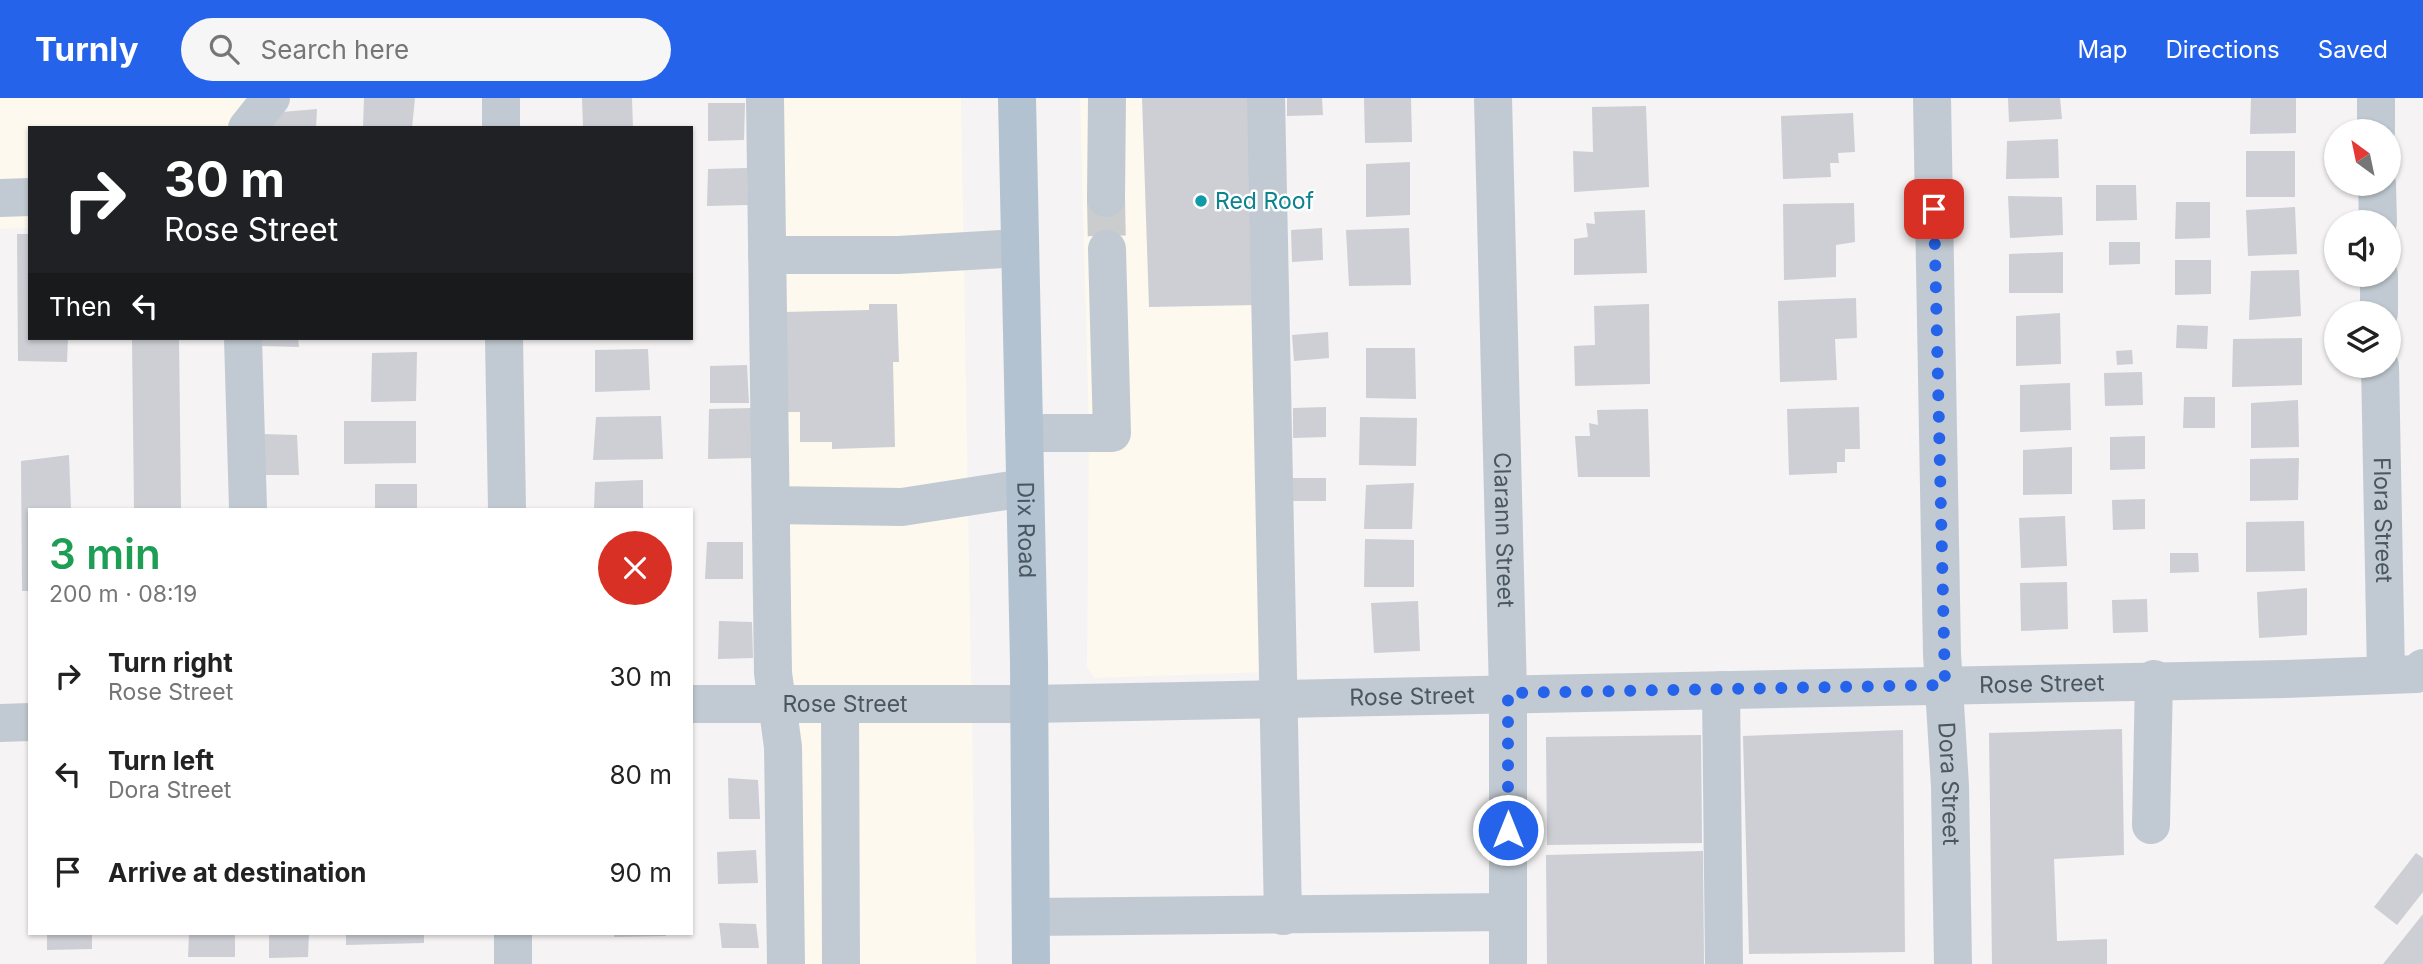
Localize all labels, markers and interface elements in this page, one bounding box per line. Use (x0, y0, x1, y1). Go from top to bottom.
search box (181, 18, 671, 81)
text: Turnly (35, 29, 139, 69)
icon: search (205, 30, 243, 68)
text: Search here (261, 34, 409, 65)
text: Map (2078, 35, 2127, 64)
text: Directions (2165, 35, 2280, 64)
text: Saved (2318, 35, 2388, 64)
north arrow (2324, 119, 2401, 196)
map controls (2324, 119, 2401, 378)
text: 30 m (164, 150, 285, 209)
icon: right (49, 154, 140, 245)
pin (1904, 179, 1964, 239)
place label: Red Roof (1215, 187, 1314, 215)
icon: arrive (1915, 190, 1953, 228)
marker: Red Roof (1193, 193, 1209, 209)
text: Rose Street (164, 210, 338, 249)
button: sound (2324, 210, 2401, 287)
icon: left (126, 287, 164, 325)
text: Then (49, 291, 112, 322)
button: layers (2324, 301, 2401, 378)
street label: Clarann Street (1488, 452, 1520, 608)
street label: Flora Street (2368, 457, 2398, 584)
street label: Dix Road (1011, 481, 1041, 579)
text: 3 min (49, 528, 161, 579)
button: close (598, 531, 672, 605)
text: 200 m · 08:19 (49, 580, 197, 608)
text: Turn right (108, 647, 233, 678)
icon: right (49, 657, 87, 695)
text: 30 m (609, 661, 672, 692)
street label: Rose Street (1979, 669, 2105, 699)
text: Rose Street (108, 678, 233, 706)
street label: Rose Street (1349, 681, 1475, 712)
street label: Rose Street (782, 690, 908, 718)
street label: Dora Street (1932, 721, 1965, 846)
text: Turn left (108, 745, 214, 776)
icon: left (49, 755, 87, 793)
text: 80 m (609, 759, 672, 790)
text: Dora Street (108, 776, 231, 804)
position arrow (1471, 793, 1545, 867)
icon: arrive (49, 853, 87, 891)
text: Arrive at destination (108, 857, 367, 888)
text: 90 m (609, 857, 672, 888)

